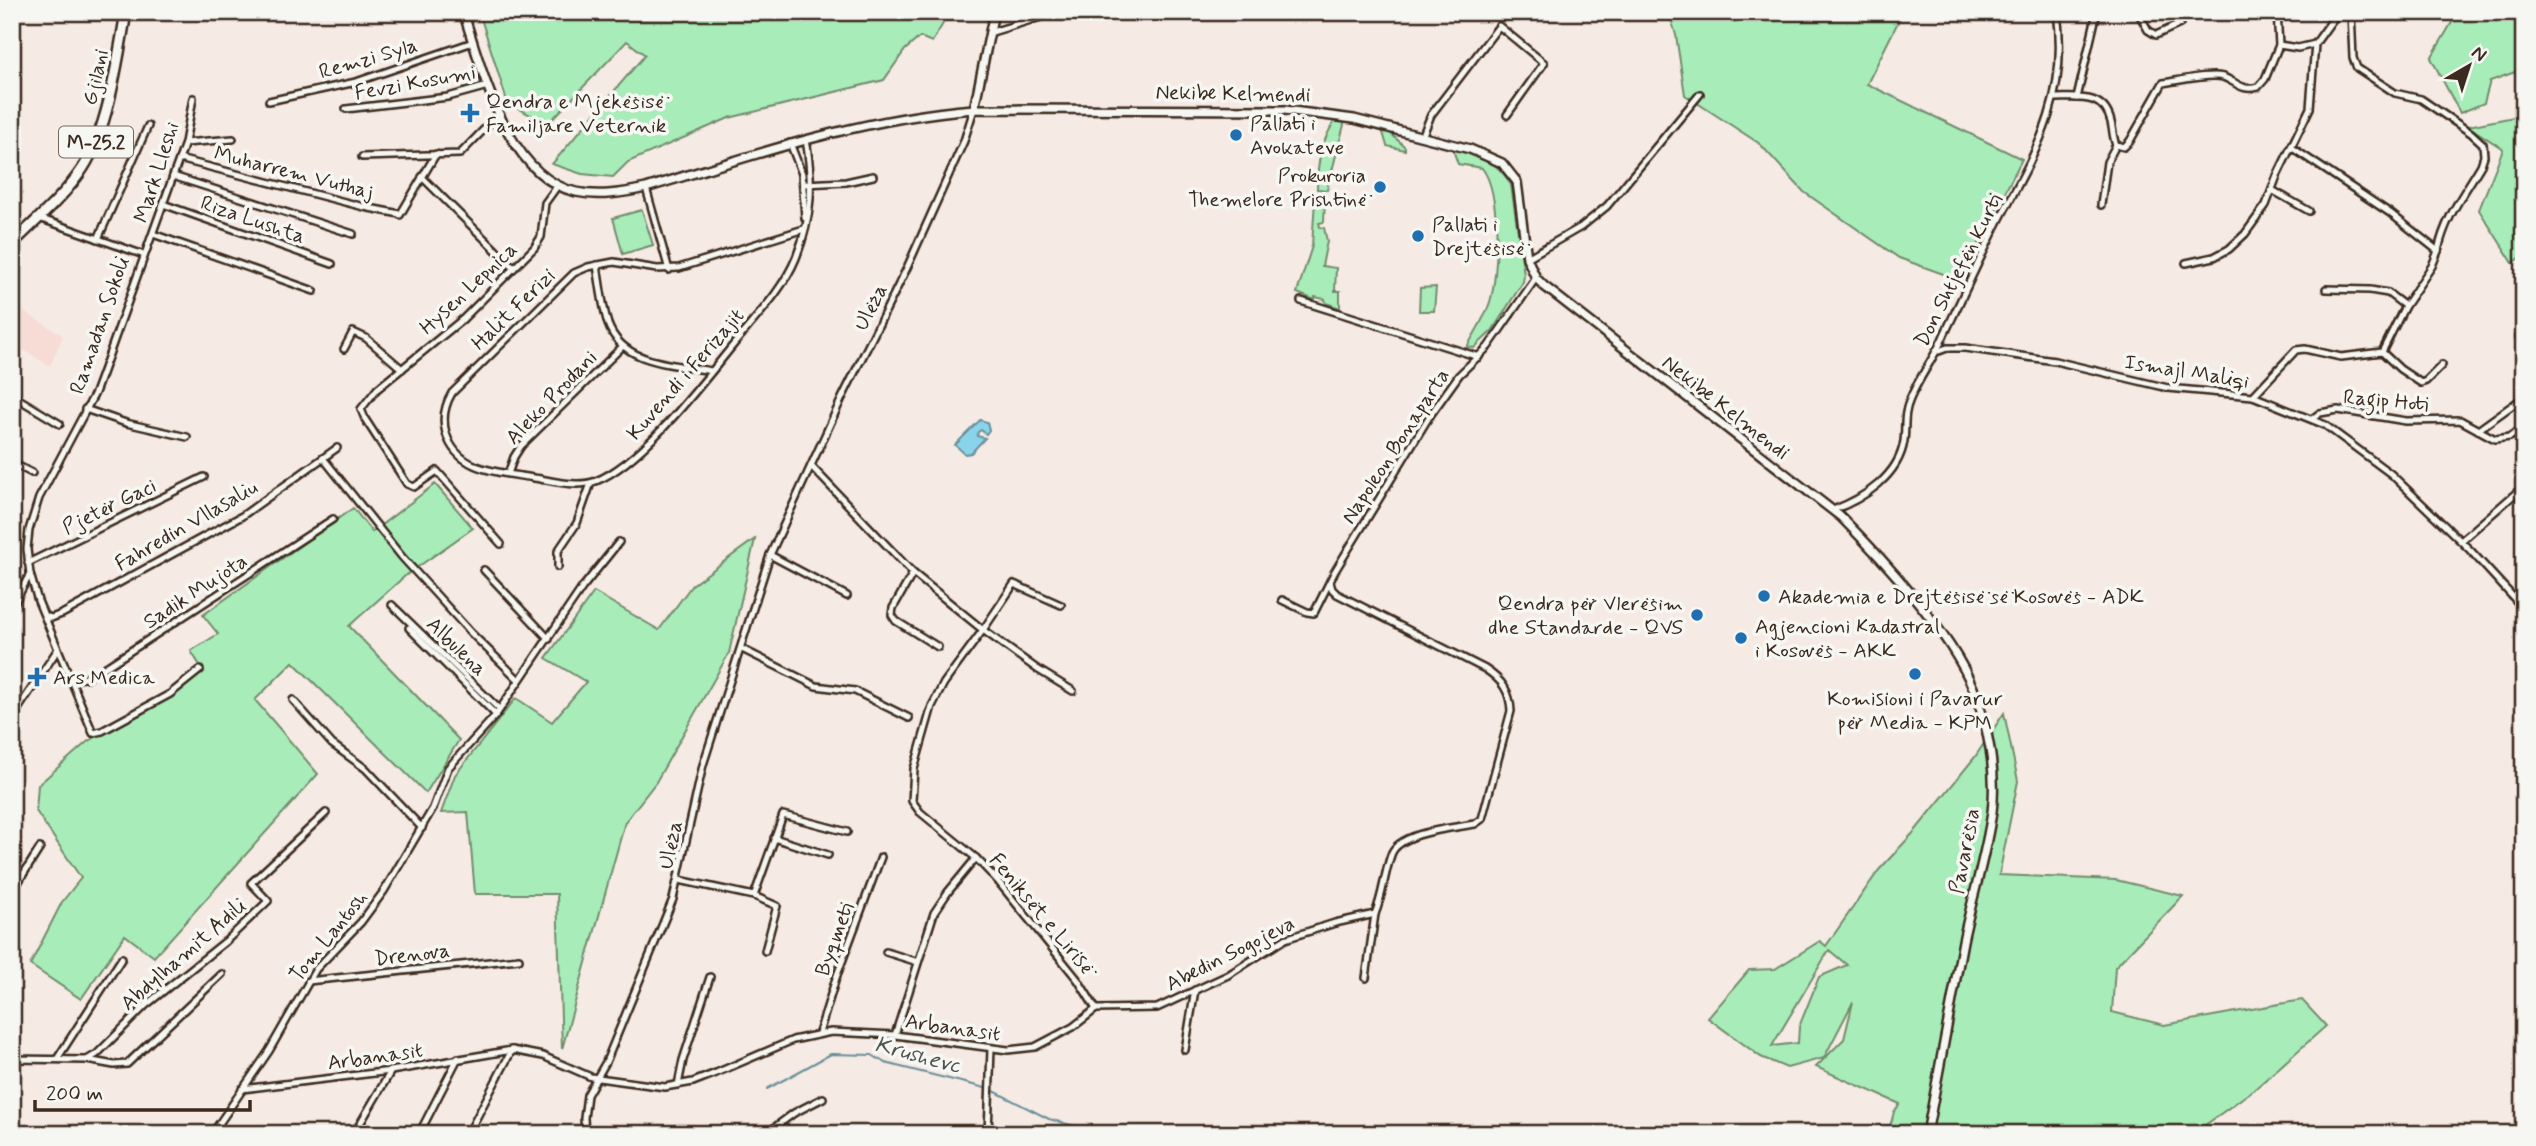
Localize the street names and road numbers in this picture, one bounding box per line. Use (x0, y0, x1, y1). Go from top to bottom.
street label: Remzi Syla (316, 32, 421, 86)
street label: Gjilani (76, 46, 116, 108)
street label: Fevzi Kosumi (352, 59, 478, 107)
street label: Nekibe Kelmendi (1155, 79, 1311, 109)
street label: Mark Lleshi (127, 118, 187, 226)
road number: M-25.2 (59, 126, 133, 158)
street label: Muharrem Vuthaj (211, 140, 376, 206)
street label: Riza Lushta (197, 189, 309, 251)
street label: Don Shtjefën Kurti (1908, 189, 2010, 352)
street label: Hysen Lepnica (414, 236, 524, 341)
street label: Ramadan Sokoli (63, 253, 137, 398)
street label: Halit Ferizi (466, 262, 562, 357)
street label: Ulëza (847, 279, 894, 336)
street label: Kuvendi i Ferizajit (621, 303, 751, 447)
street label: Aleko Prodani (500, 344, 604, 451)
street label: Ismajl Maliqi (2123, 348, 2251, 396)
street label: Nekibe Kelmendi (1656, 349, 1795, 467)
street label: Napoleon Bonaparta (1335, 364, 1457, 530)
street label: Ragip Hoti (2342, 383, 2430, 421)
street label: Pjetër Gaci (58, 472, 161, 542)
street label: Fahredin Vllasaliu (110, 474, 263, 578)
street label: Sadik Mujota (138, 548, 253, 636)
street label: Albulena (420, 611, 493, 683)
street label: Pavarësia (1943, 806, 1987, 896)
street label: Ulëza (652, 818, 690, 872)
street label: Feniksët e Lirisë (982, 847, 1104, 985)
street label: Tom Lantosh (283, 885, 374, 988)
street label: Abdylhamit Adili (115, 892, 253, 1017)
street label: Byqmeti (809, 899, 861, 980)
street label: Abedin Sogojeva (1161, 909, 1300, 998)
street label: Drenova (373, 936, 451, 974)
street label: Arbanasit (903, 1007, 1003, 1049)
street label: Arbanasit (326, 1036, 425, 1078)

